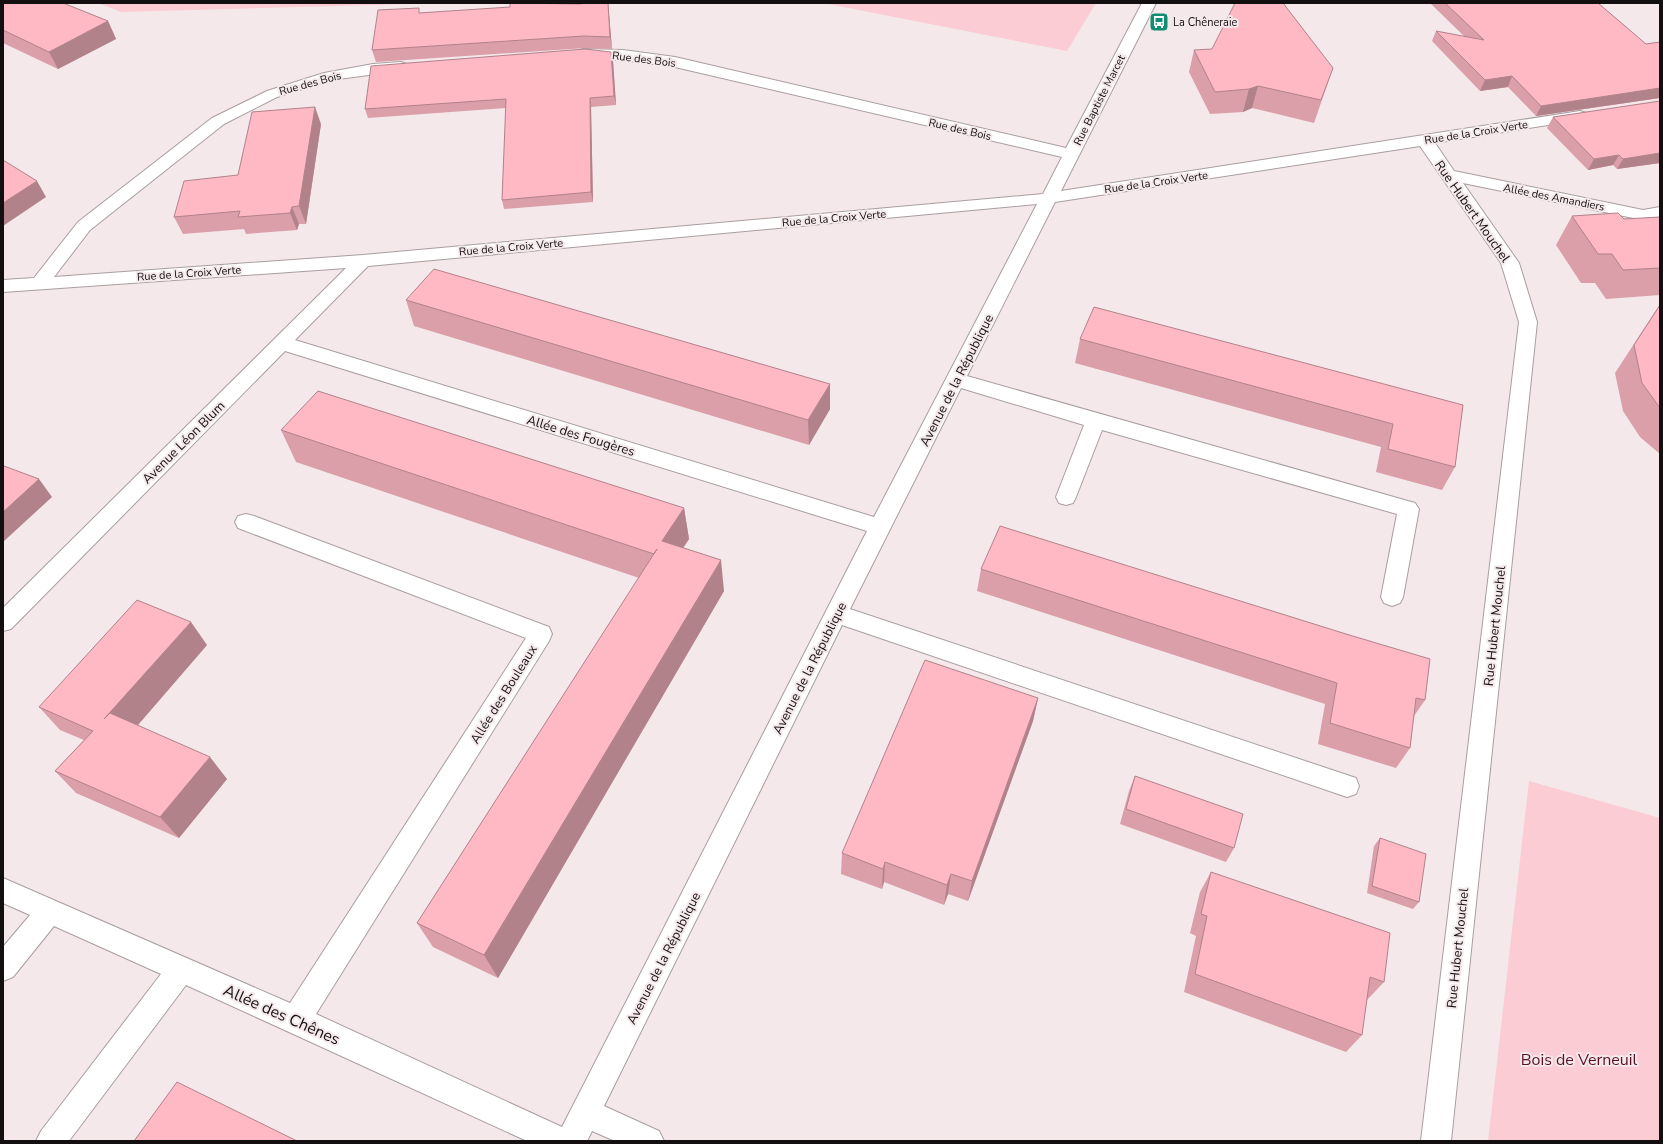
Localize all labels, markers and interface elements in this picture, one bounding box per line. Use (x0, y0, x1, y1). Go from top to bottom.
bus stop icon: La Chêneraie (1148, 11, 1170, 33)
place label: La Chêneraie (1173, 15, 1237, 30)
street label: Rue des Bois (611, 48, 677, 71)
street label: Rue Baptiste Marcet (1070, 52, 1129, 148)
street label: Rue des Bois (277, 68, 343, 99)
street label: Rue des Bois (927, 115, 993, 144)
street label: Rue de la Croix Verte (1423, 117, 1529, 148)
street label: Rue Hubert Mouchel (1430, 157, 1514, 266)
street label: Rue de la Croix Verte (1103, 168, 1209, 197)
street label: Allée des Amandiers (1502, 180, 1606, 215)
street label: Rue de la Croix Verte (781, 206, 887, 231)
street label: Rue de la Croix Verte (458, 235, 564, 260)
street label: Rue de la Croix Verte (136, 262, 242, 285)
street label: Avenue de la République (916, 311, 998, 450)
street label: Avenue Léon Blum (138, 397, 229, 488)
street label: Allée des Fougères (525, 411, 637, 461)
street label: Rue Hubert Mouchel (1480, 565, 1510, 687)
street label: Avenue de la République (769, 599, 851, 738)
street label: Allée des Bouleaux (466, 642, 542, 747)
street label: Rue Hubert Mouchel (1443, 887, 1473, 1009)
street label: Avenue de la République (623, 889, 705, 1028)
street label: Allée des Chênes (220, 979, 343, 1050)
park label: Bois de Verneuil (1521, 1049, 1638, 1071)

